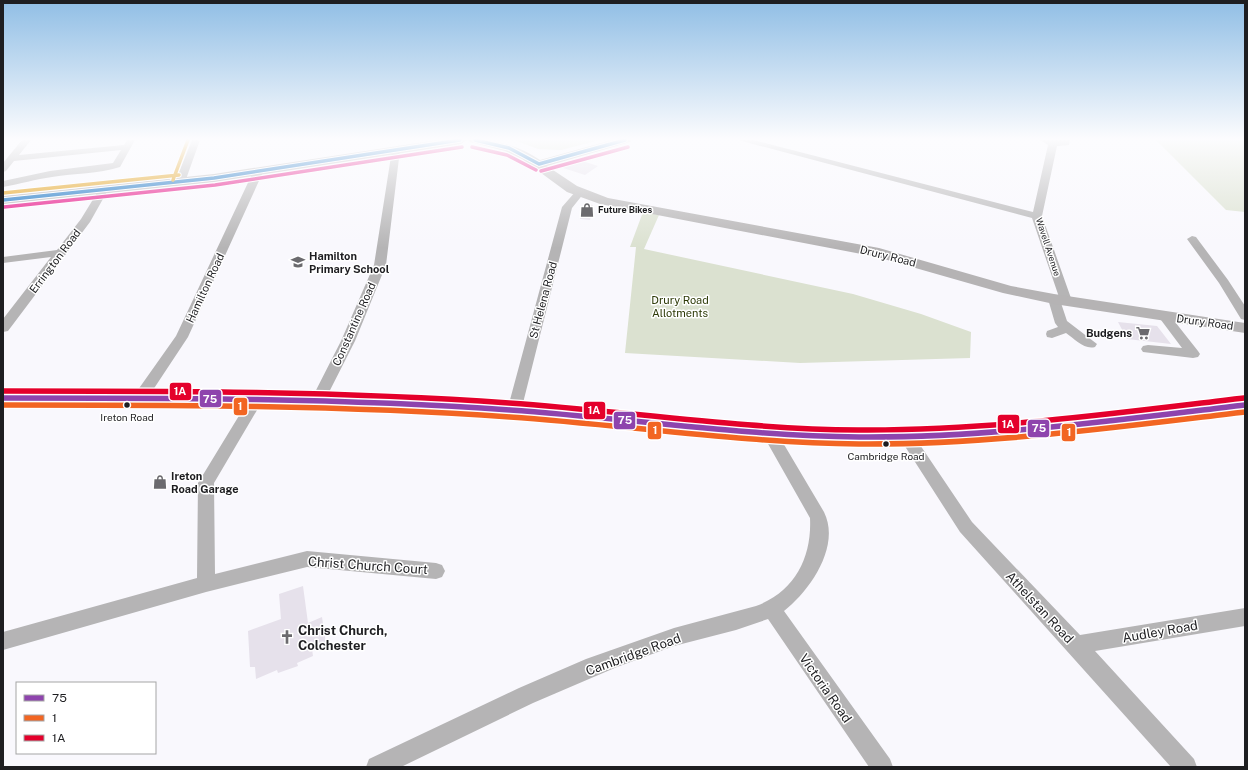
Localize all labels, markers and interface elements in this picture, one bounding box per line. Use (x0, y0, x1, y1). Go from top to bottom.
shop icon: Future Bikes (579, 202, 595, 218)
place label: Future Bikes (598, 204, 652, 215)
street label: Wavell Avenue (1034, 216, 1063, 278)
street label: Errington Road (27, 227, 83, 295)
street label: Drury Road (859, 243, 917, 269)
place label: Hamilton Primary School (309, 250, 390, 275)
street label: Hamilton Road (184, 251, 226, 325)
school or university icon: Hamilton Primary School (290, 254, 306, 270)
street label: St Helena Road (527, 260, 559, 340)
street label: Constantine Road (330, 280, 378, 368)
park label: Drury Road Allotments (651, 294, 709, 319)
street label: Drury Road (1176, 312, 1234, 332)
supermarket icon: Budgens (1135, 325, 1151, 341)
place label: Budgens (1086, 327, 1132, 339)
line badge: 1A (169, 382, 192, 401)
text: 1A (174, 385, 186, 397)
line badge: 75 (199, 389, 222, 408)
text: 75 (203, 393, 217, 405)
line badge: 1 (233, 397, 248, 416)
marker: Ireton Road (122, 400, 132, 410)
text: 1 (238, 400, 242, 412)
line badge: 1A (583, 401, 606, 420)
text: 1A (588, 404, 600, 416)
place label: Ireton Road (100, 411, 154, 423)
line badge: 75 (613, 411, 636, 430)
text: 75 (618, 414, 632, 426)
line badge: 1A (997, 414, 1020, 434)
text: 1A (1002, 418, 1014, 430)
line badge: 75 (1027, 419, 1050, 438)
line badge: 1 (647, 421, 662, 440)
text: 75 (1032, 422, 1046, 434)
line badge: 1 (1061, 423, 1076, 442)
text: 1 (653, 424, 657, 436)
text: 1 (1067, 426, 1071, 438)
marker: Cambridge Road (881, 439, 891, 449)
place label: Cambridge Road (847, 450, 925, 462)
place label: Ireton Road Garage (171, 470, 239, 495)
shop icon: Ireton Road Garage (152, 474, 168, 490)
street label: Christ Church Court (308, 554, 428, 577)
street label: Athelstan Road (1003, 568, 1077, 646)
street label: Audley Road (1121, 617, 1199, 645)
place label: Christ Church, Colchester (298, 623, 388, 653)
church icon: Christ Church, Colchester (279, 629, 295, 645)
street label: Cambridge Road (584, 630, 683, 679)
street label: Victoria Road (796, 651, 855, 726)
legend (16, 682, 156, 754)
text: 75 (52, 691, 67, 705)
text: 1 (52, 711, 57, 725)
text: 1A (52, 731, 66, 745)

